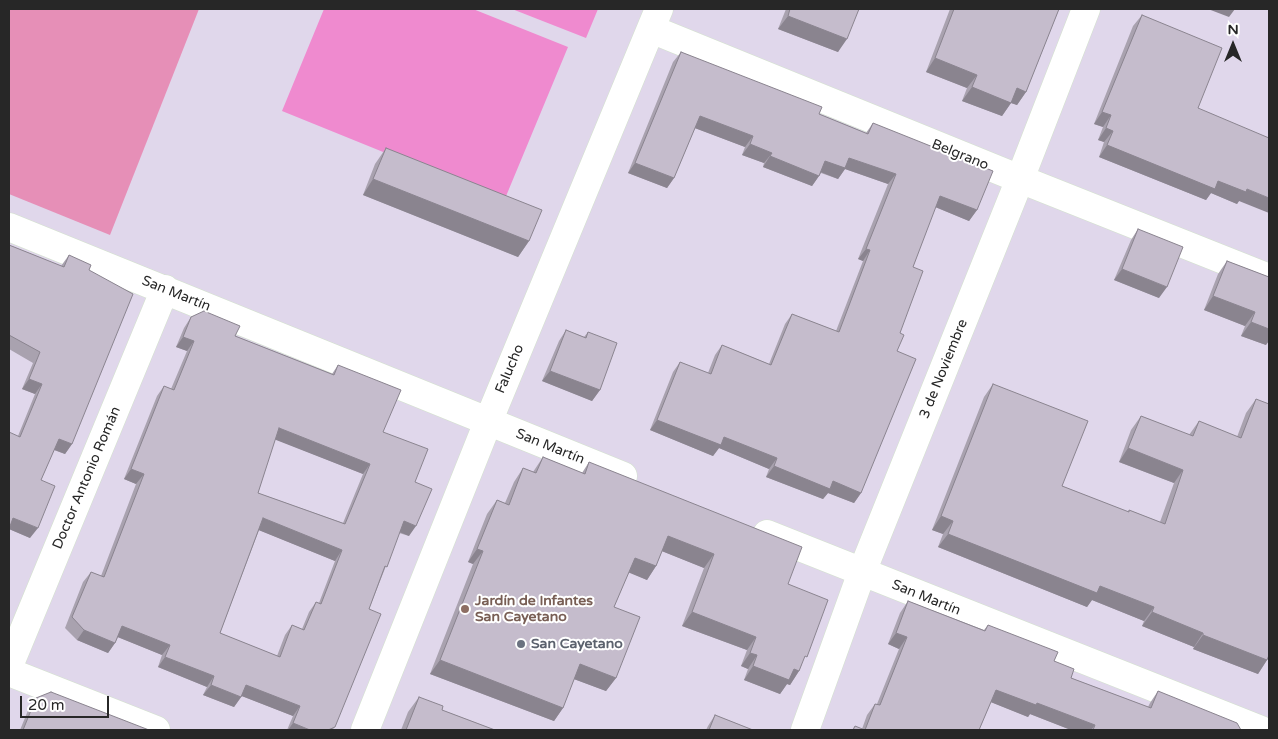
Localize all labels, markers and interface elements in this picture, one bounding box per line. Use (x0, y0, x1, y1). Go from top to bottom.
north arrow (1208, 20, 1258, 70)
text: N (1227, 21, 1239, 38)
street label: Belgrano (929, 136, 991, 174)
street label: San Martín (139, 273, 213, 315)
street label: 3 de Noviembre (916, 317, 972, 421)
street label: Falucho (492, 342, 528, 396)
street label: Doctor Antonio Román (49, 404, 125, 552)
street label: San Martín (513, 426, 587, 468)
street label: San Martín (889, 577, 963, 619)
place label: Jardín de Infantes San Cayetano (475, 593, 593, 626)
marker: Jardín de Infantes San Cayetano (459, 603, 471, 615)
place label: San Cayetano (531, 636, 623, 652)
marker: San Cayetano (515, 638, 527, 650)
scale bar (22, 686, 111, 718)
text: 20 m (28, 696, 65, 714)

